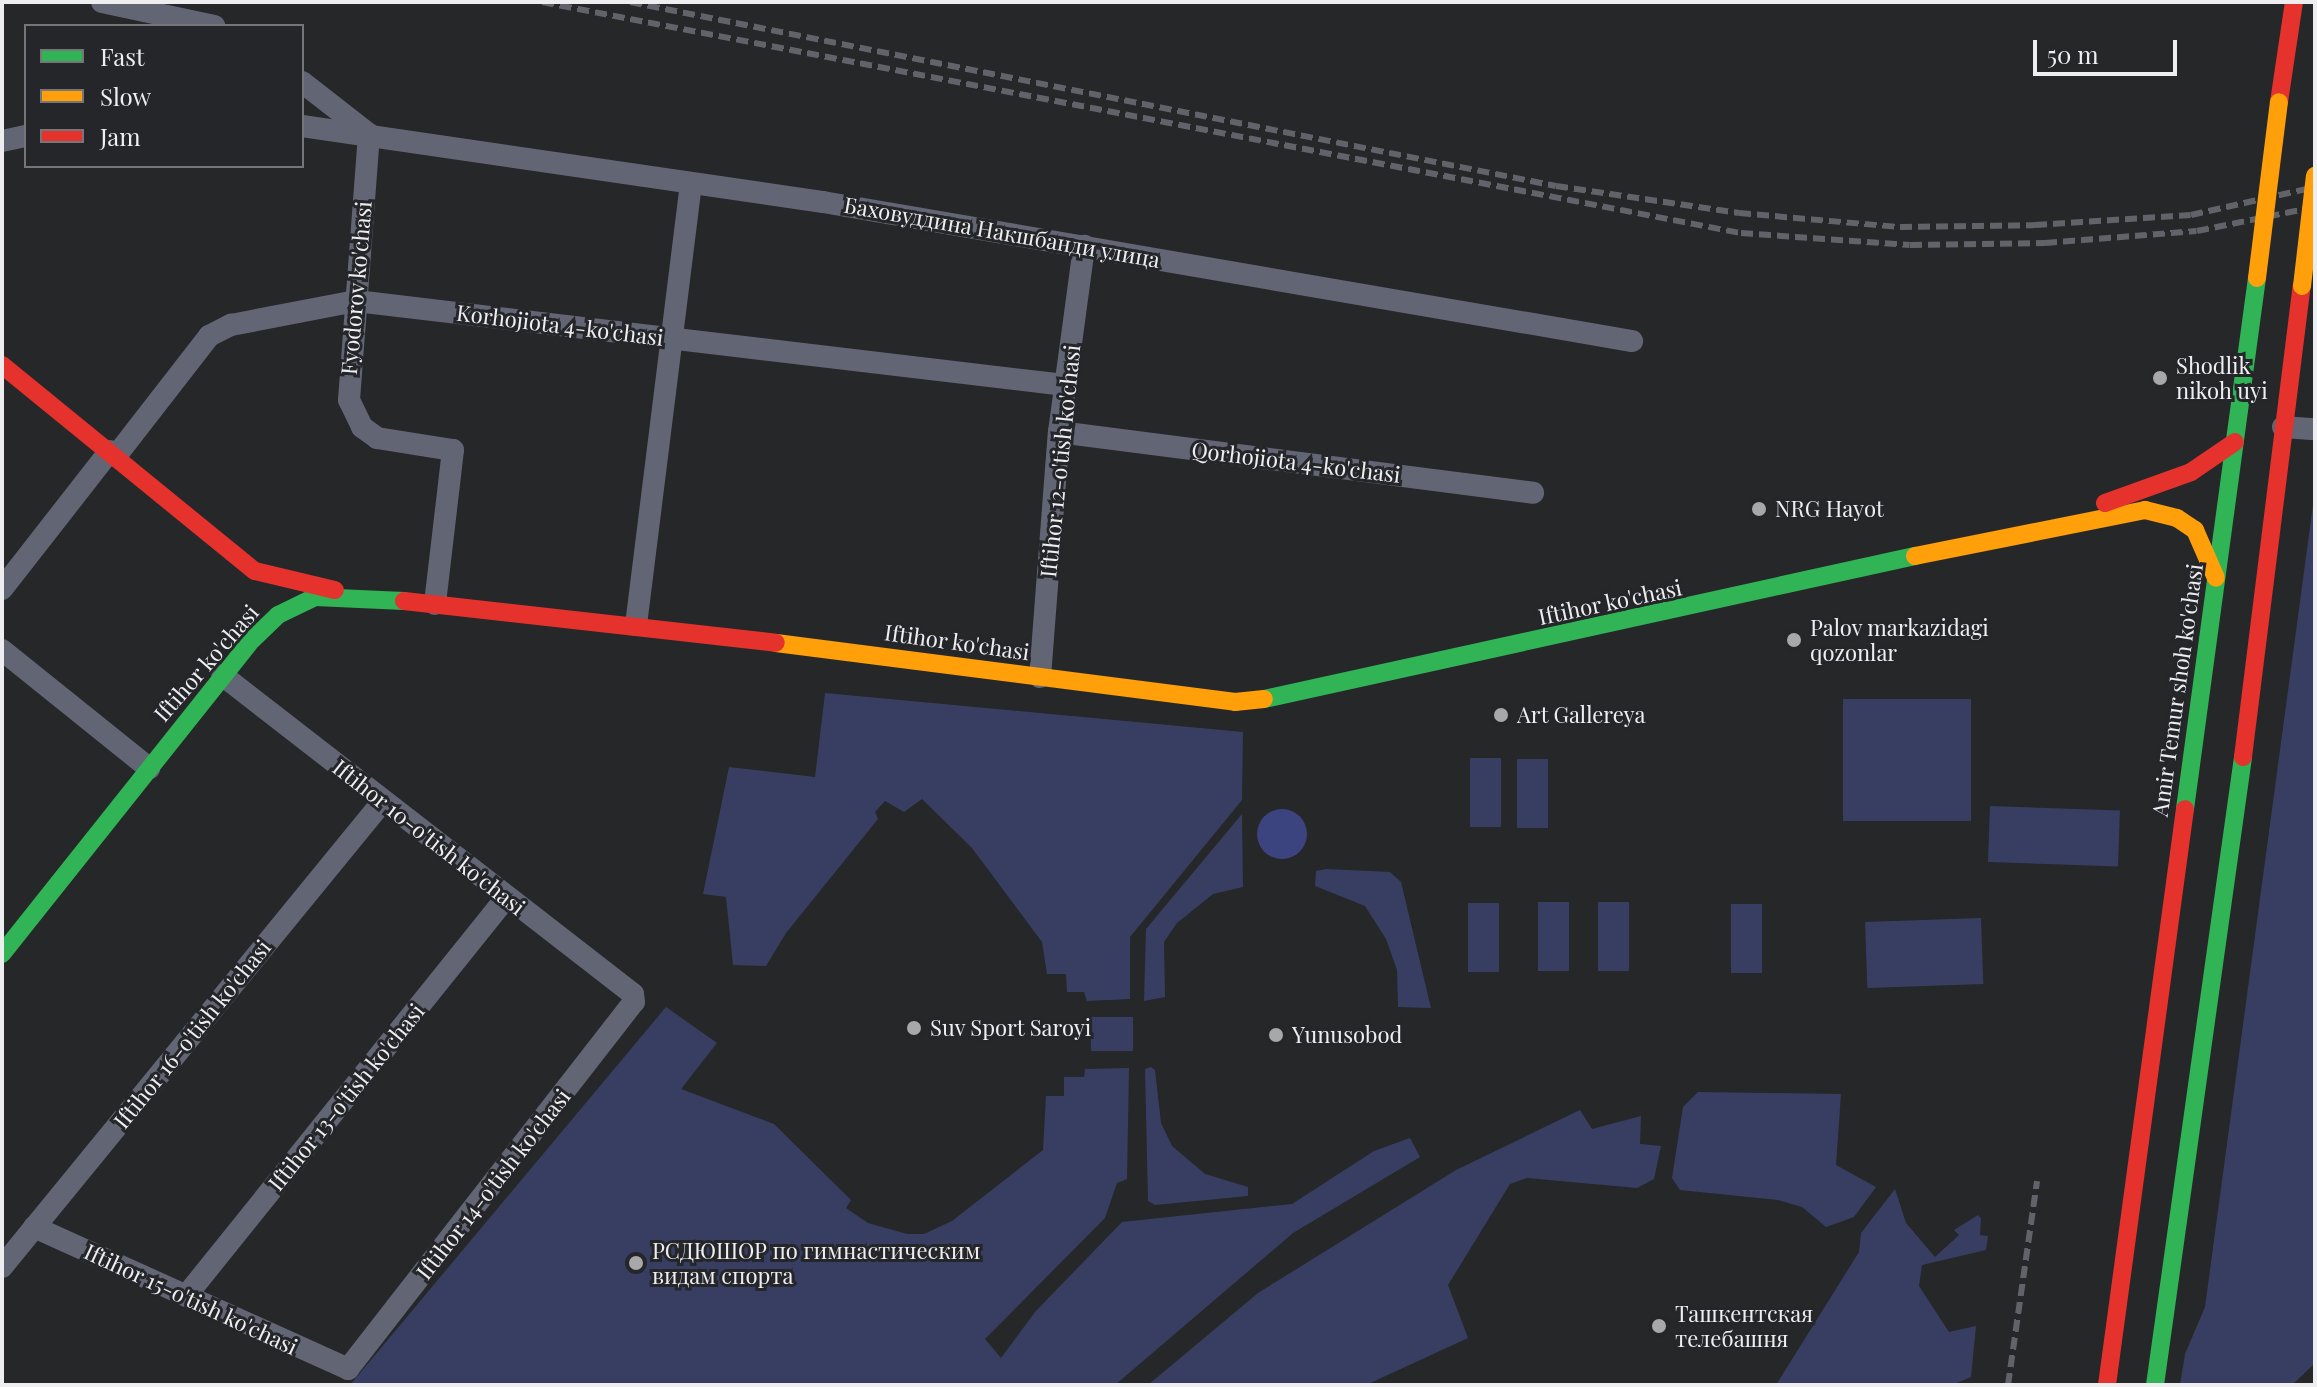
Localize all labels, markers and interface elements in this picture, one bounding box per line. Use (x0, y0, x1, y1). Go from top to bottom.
legend (24, 24, 304, 168)
scale bar (2037, 24, 2181, 74)
text: 50 m (2047, 38, 2099, 70)
text: Fast (100, 40, 145, 72)
text: Slow (100, 80, 151, 112)
text: Jam (100, 120, 141, 152)
street label: Баховуддина Накшбанди улица (842, 191, 1162, 273)
street label: Fyodorov ko'chasi (335, 199, 377, 377)
street label: Korhojiota 4-ko'chasi (455, 299, 665, 351)
street label: Iftihor 12-o'tish ko'chasi (1035, 343, 1085, 579)
place label: Shodlik nikoh uyi (2176, 352, 2268, 404)
marker: Shodlik nikoh uyi (2151, 369, 2169, 387)
street label: Qorhojiota 4-ko'chasi (1190, 436, 1402, 488)
place label: NRG Hayot (1775, 496, 1884, 522)
marker: NRG Hayot (1750, 500, 1768, 518)
street label: Amir Temur shoh ko'chasi (2146, 561, 2208, 819)
street label: Iftihor ko'chasi (1535, 574, 1685, 630)
street label: Iftihor ko'chasi (148, 599, 264, 727)
place label: Palov markazidagi qozonlar (1810, 614, 1989, 666)
street label: Iftihor ko'chasi (882, 619, 1032, 665)
marker: Palov markazidagi qozonlar (1785, 631, 1803, 649)
place label: Art Gallereya (1517, 702, 1646, 728)
marker: Art Gallereya (1492, 706, 1510, 724)
street label: Iftihor 10-o'tish ko'chasi (327, 753, 531, 921)
street label: Iftihor 16-o'tish ko'chasi (108, 934, 276, 1134)
street label: Iftihor 13-o'tish ko'chasi (262, 998, 430, 1196)
place label: Suv Sport Saroyi (930, 1015, 1092, 1041)
marker: Suv Sport Saroyi (905, 1019, 923, 1037)
place label: Yunusobod (1292, 1022, 1402, 1048)
marker: Yunusobod (1267, 1026, 1285, 1044)
street label: Iftihor 14-o'tish ko'chasi (410, 1083, 576, 1285)
place label: РСДЮШОР по гимнастическим видам спорта (652, 1237, 980, 1288)
street label: Iftihor 15-o'tish ko'chasi (80, 1238, 302, 1360)
marker: РСДЮШОР по гимнастическим видам спорта (627, 1254, 645, 1272)
place label: Ташкентская телебашня (1675, 1300, 1813, 1352)
marker: Ташкентская телебашня (1650, 1317, 1668, 1335)

